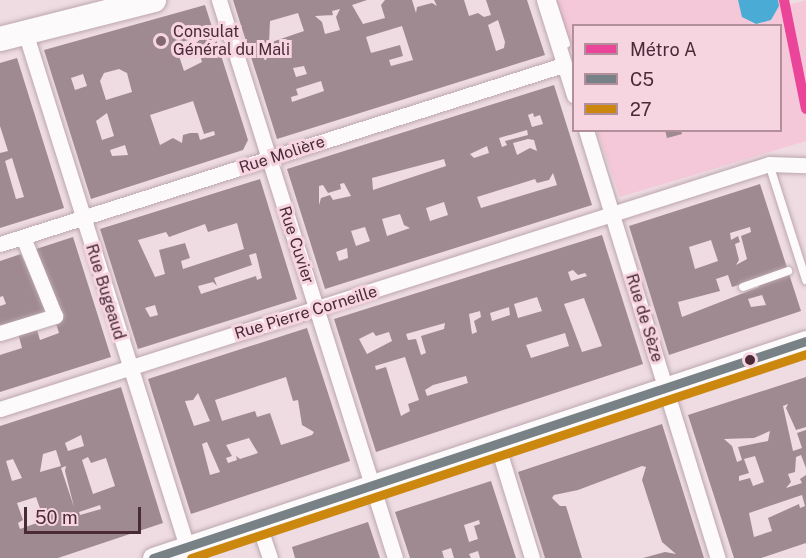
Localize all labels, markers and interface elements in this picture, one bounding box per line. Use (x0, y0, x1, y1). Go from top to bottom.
place label: Consulat Général du Mali (173, 22, 290, 60)
legend (572, 24, 782, 132)
marker: Consulat Général du Mali (154, 34, 168, 48)
text: Métro A (630, 39, 697, 60)
text: C5 (630, 69, 654, 90)
text: 27 (630, 99, 652, 120)
street label: Rue Molière (237, 132, 327, 178)
street label: Rue Cuvier (274, 204, 318, 286)
street label: Rue Bugeaud (81, 242, 129, 342)
street label: Rue de Sèze (621, 271, 667, 365)
street label: Rue Pierre Corneille (232, 282, 380, 344)
unlabelled marker (744, 354, 756, 366)
scale bar (27, 495, 144, 533)
text: 50 m (35, 507, 78, 528)

